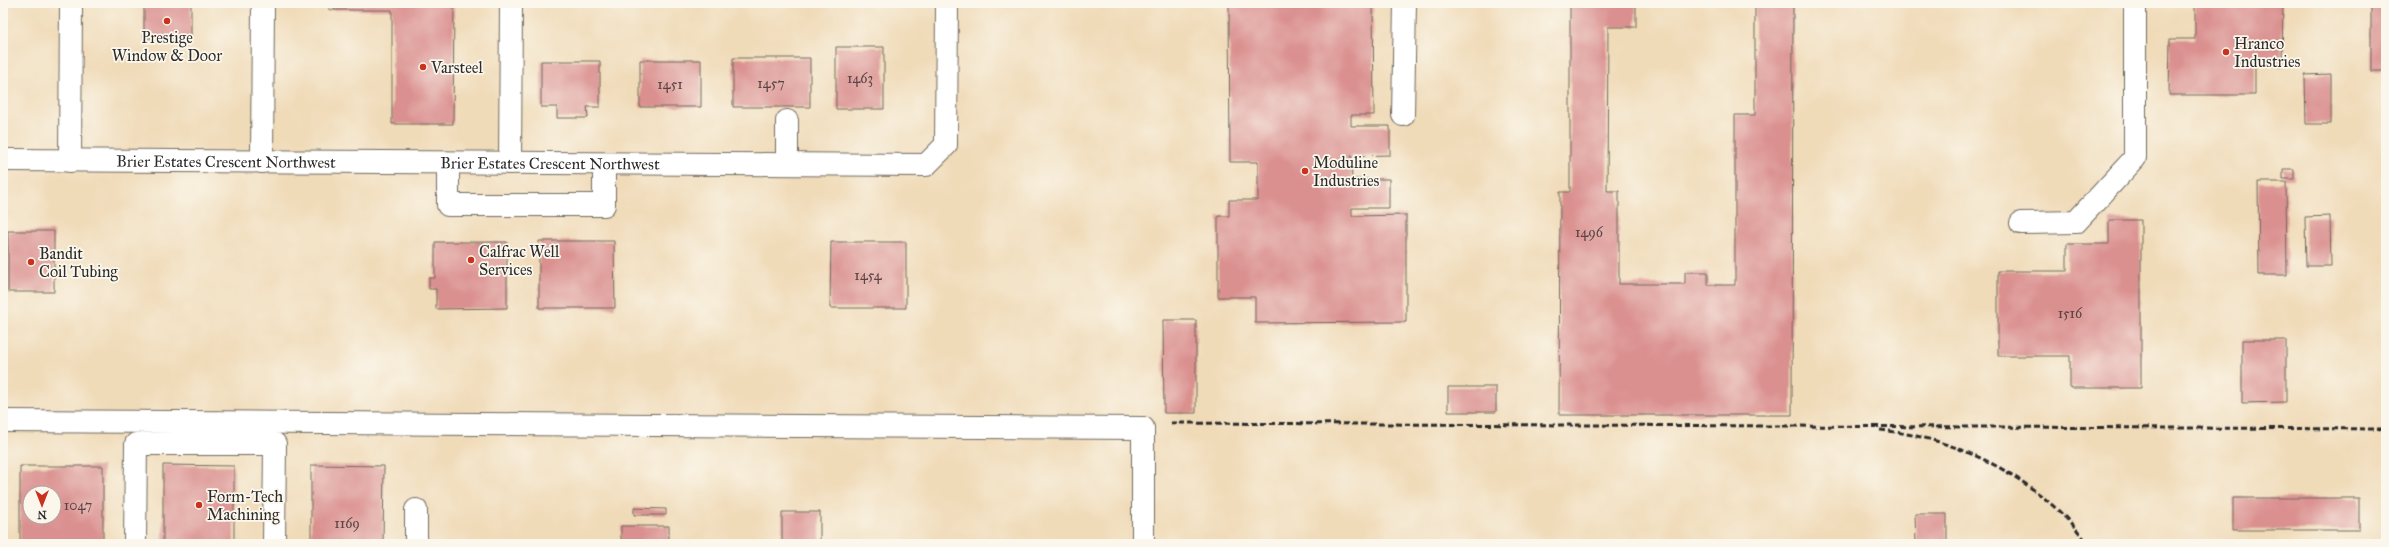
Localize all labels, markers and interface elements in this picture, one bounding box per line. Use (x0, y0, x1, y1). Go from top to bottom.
marker: Prestige Window & Door (162, 16, 172, 26)
place label: Prestige Window & Door (112, 28, 222, 65)
place label: Hranco Industries (2234, 34, 2301, 71)
marker: Hranco Industries (2221, 47, 2231, 57)
place label: Varsteel (430, 58, 483, 77)
marker: Varsteel (418, 62, 428, 72)
house number: 1463 (847, 70, 873, 87)
house number: 1457 (757, 75, 785, 92)
house number: 1451 (657, 76, 683, 93)
street label: Brier Estates Crescent Northwest (116, 152, 336, 172)
street label: Brier Estates Crescent Northwest (440, 153, 660, 174)
place label: Moduline Industries (1313, 153, 1380, 190)
marker: Moduline Industries (1300, 166, 1310, 176)
house number: 1496 (1575, 224, 1604, 241)
place label: Calfrac Well Services (479, 242, 560, 279)
place label: Bandit Coil Tubing (39, 244, 118, 282)
marker: Calfrac Well Services (466, 255, 476, 265)
marker: Bandit Coil Tubing (26, 257, 36, 267)
house number: 1454 (854, 267, 883, 284)
house number: 1516 (2058, 305, 2083, 322)
north arrow (22, 485, 62, 525)
place label: Form-Tech Machining (207, 487, 283, 525)
house number: 1047 (64, 497, 92, 514)
marker: Form-Tech Machining (194, 500, 204, 510)
text: N (37, 508, 47, 521)
house number: 1169 (334, 515, 360, 532)

